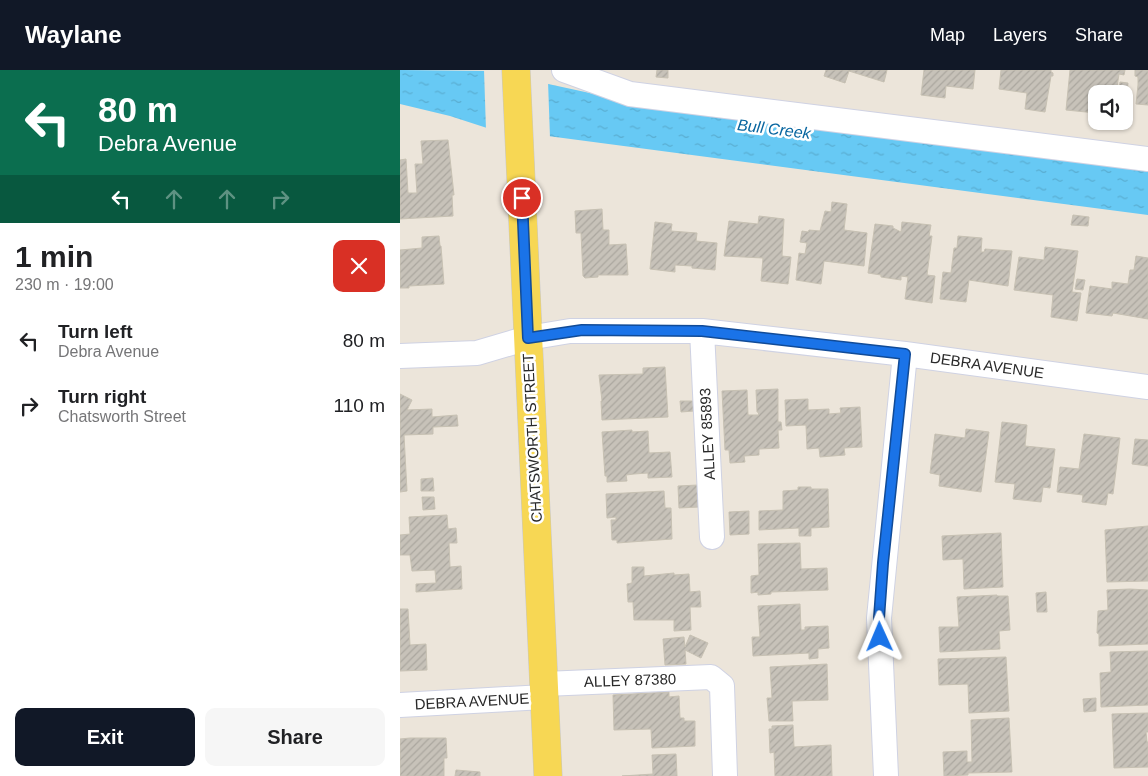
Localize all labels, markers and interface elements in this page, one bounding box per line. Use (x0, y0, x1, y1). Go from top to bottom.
text: Waylane (25, 21, 121, 48)
text: Map (930, 25, 965, 45)
text: Layers (993, 25, 1047, 45)
text: Share (1075, 25, 1123, 45)
map controls (1088, 85, 1133, 130)
button: sound (1088, 85, 1133, 130)
icon: left (15, 90, 80, 155)
text: 80 m (98, 90, 178, 129)
water label: Bull Creek (736, 116, 813, 142)
text: Debra Avenue (98, 131, 237, 156)
pin (501, 177, 543, 219)
icon: arrive (508, 184, 536, 212)
icon: left (107, 185, 135, 213)
icon: ahead (160, 185, 188, 213)
icon: ahead (213, 185, 241, 213)
icon: right (266, 185, 294, 213)
text: 1 min (15, 240, 93, 273)
button: close (333, 240, 385, 292)
text: 230 m · 19:00 (15, 276, 114, 293)
text: Turn left (58, 321, 133, 342)
icon: left (15, 327, 43, 355)
text: 80 m (343, 330, 385, 351)
text: Debra Avenue (58, 343, 159, 360)
street label: DEBRA AVENUE (929, 349, 1045, 381)
street label: CHATSWORTH STREET (519, 353, 545, 523)
text: Turn right (58, 386, 146, 407)
street label: ALLEY 85893 (696, 387, 718, 481)
icon: right (15, 392, 43, 420)
text: 110 m (334, 395, 385, 416)
text: Chatsworth Street (58, 408, 186, 425)
position arrow (853, 610, 905, 662)
street label: ALLEY 87380 (584, 670, 676, 690)
street label: DEBRA AVENUE (414, 690, 530, 712)
button: Exit (15, 708, 195, 766)
button: Share (205, 708, 385, 766)

